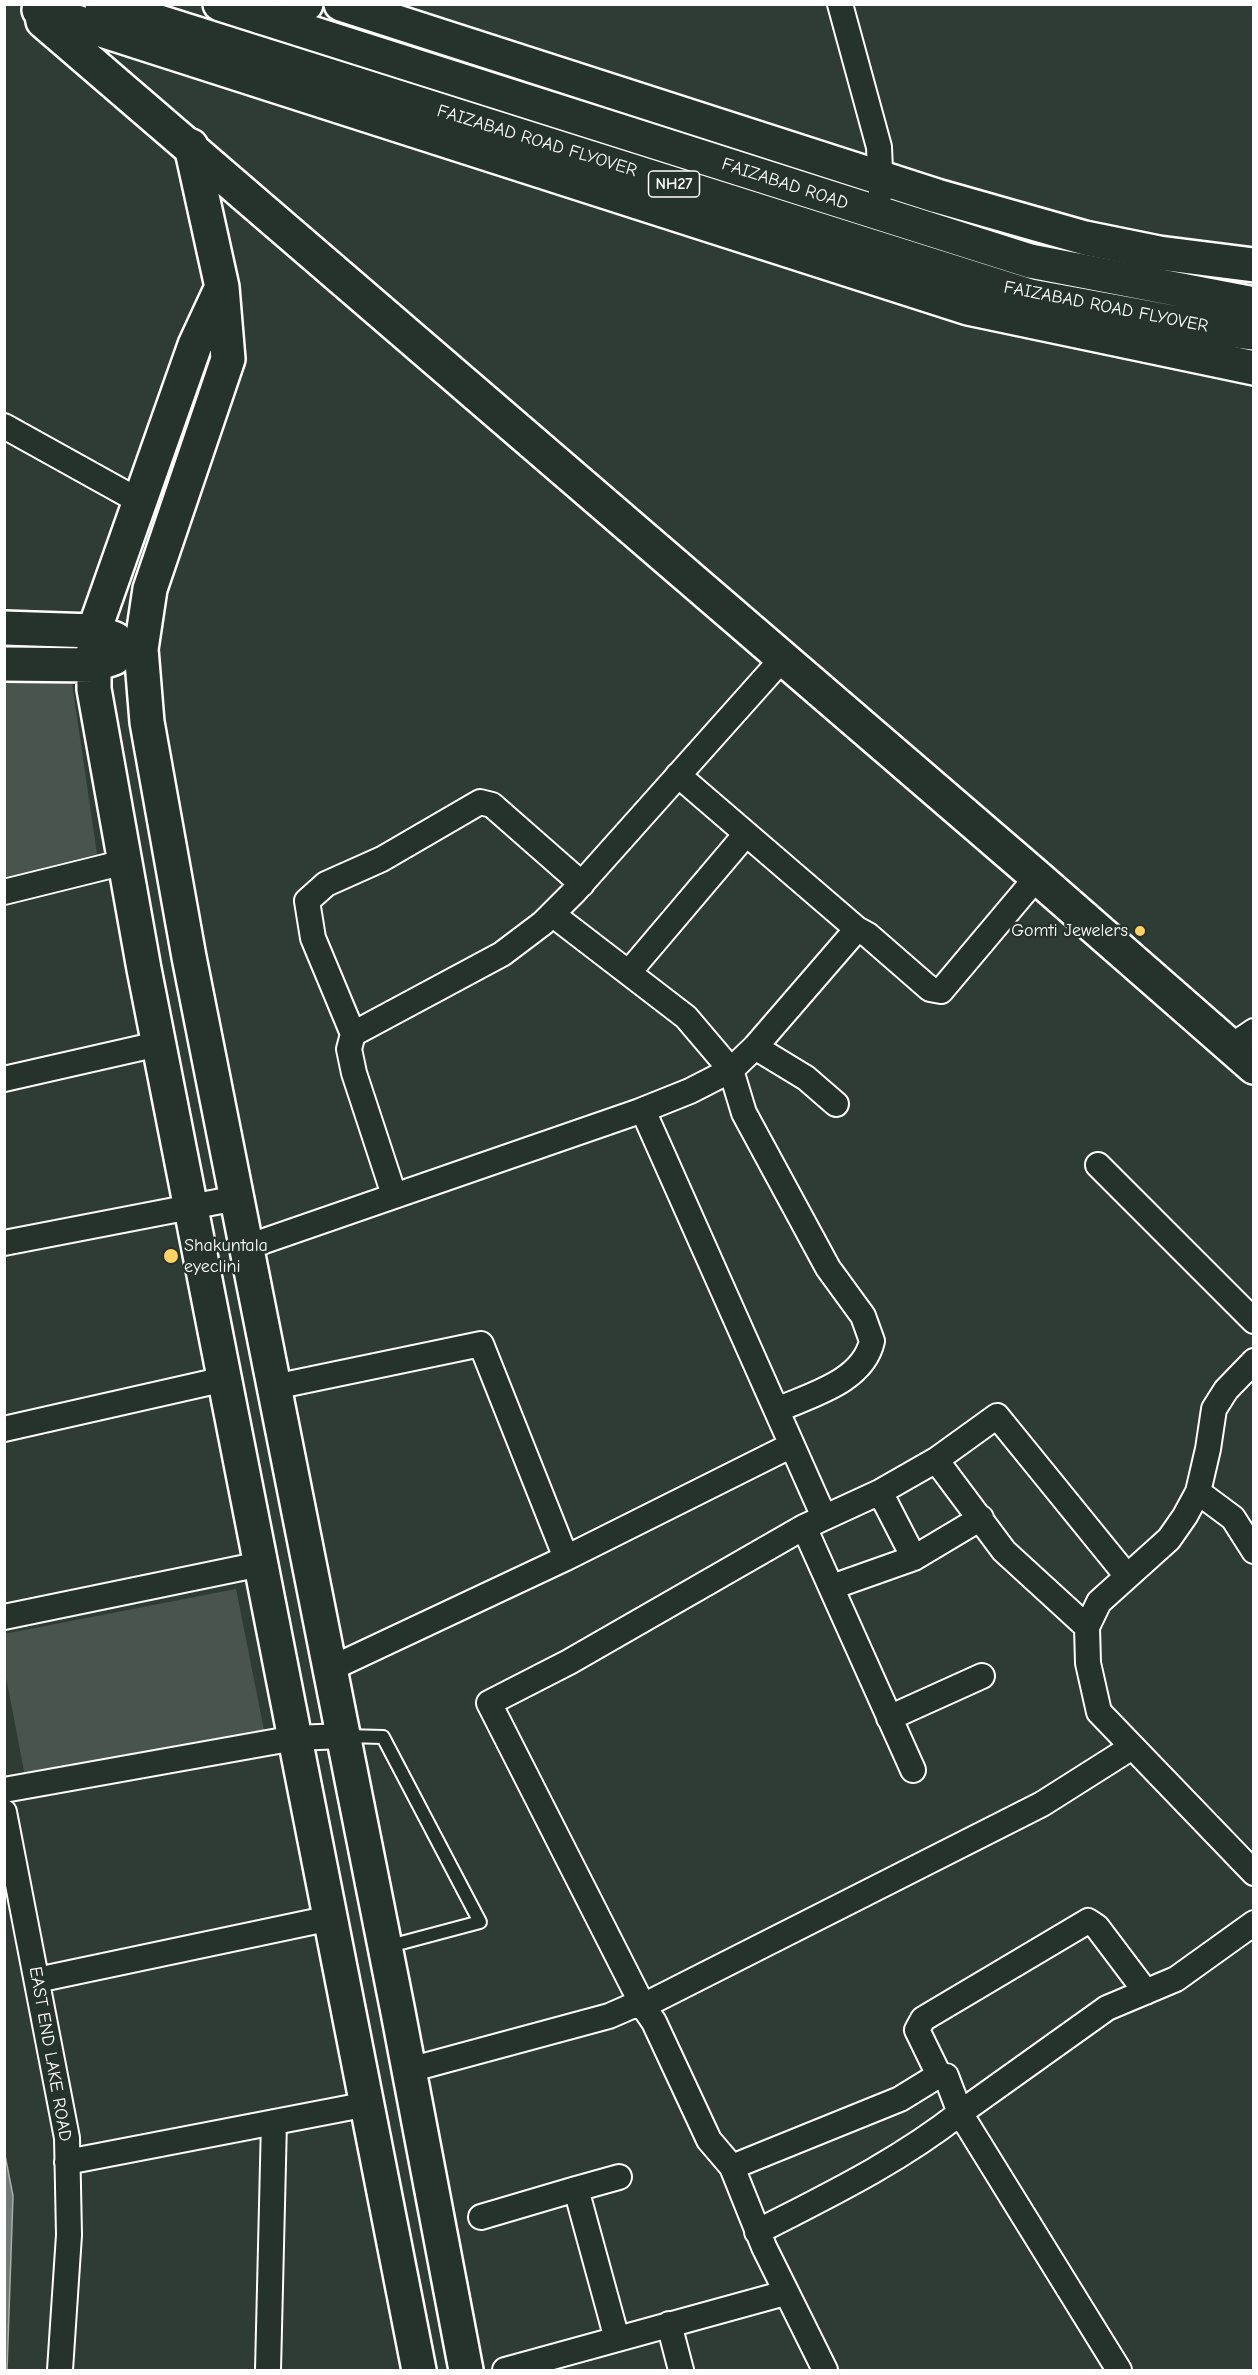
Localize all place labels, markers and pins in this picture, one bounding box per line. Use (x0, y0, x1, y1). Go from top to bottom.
place label: Gomti Jewelers (1011, 920, 1128, 942)
marker: Gomti Jewelers (1133, 924, 1147, 938)
place label: Shakuntala eyeclini (184, 1235, 268, 1278)
marker: Shakuntala eyeclini (162, 1247, 180, 1265)

